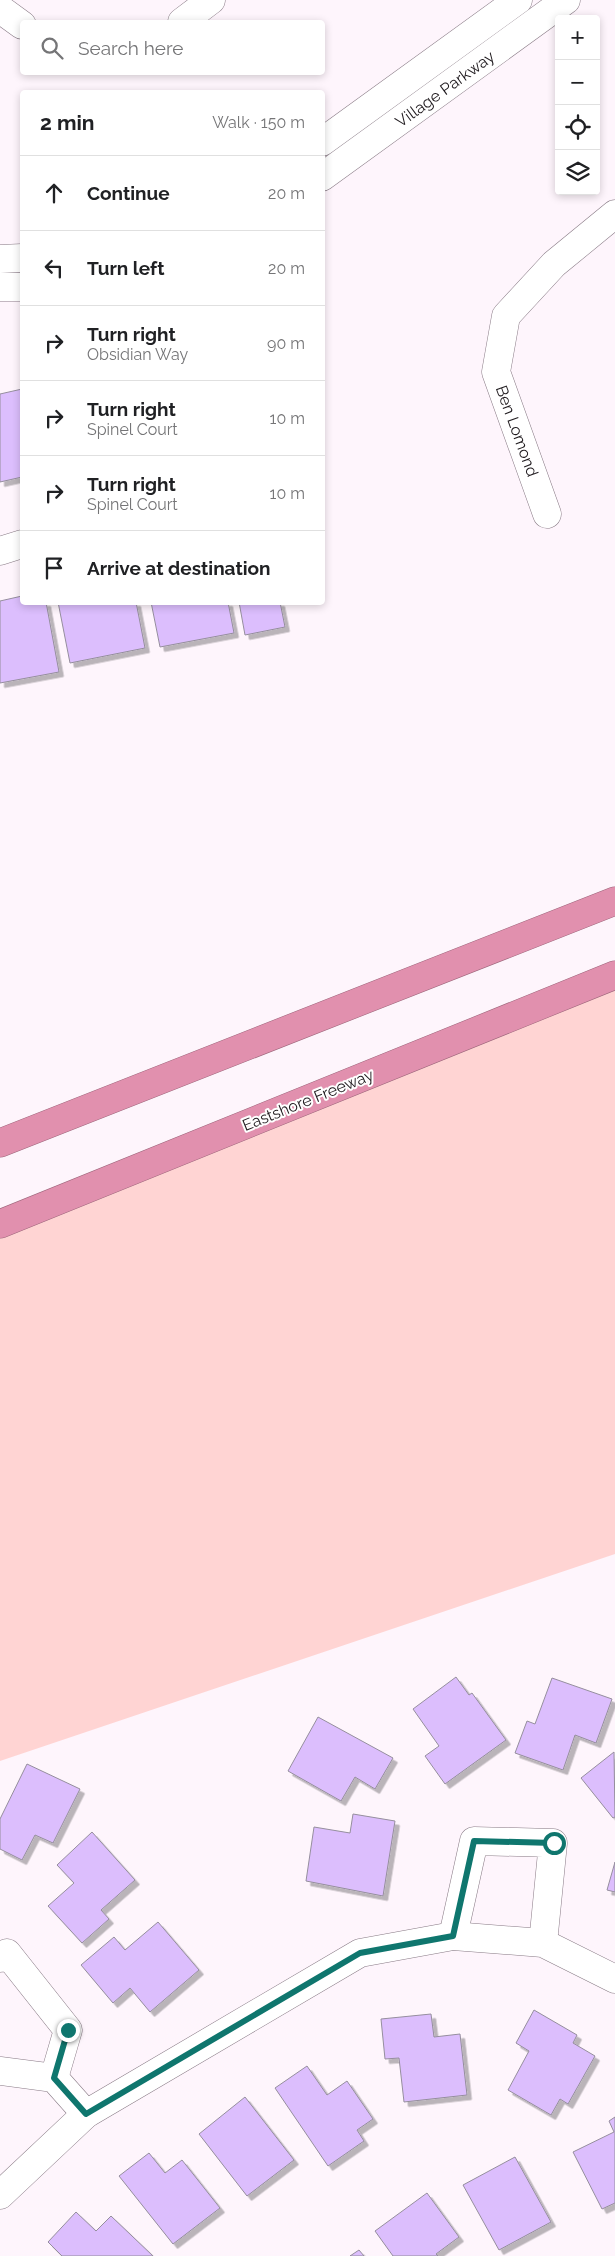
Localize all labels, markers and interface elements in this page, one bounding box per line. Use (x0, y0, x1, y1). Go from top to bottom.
map controls (555, 15, 600, 195)
button: + (555, 15, 600, 60)
search box (20, 20, 325, 75)
icon: search (38, 34, 66, 62)
text: Search here (78, 37, 184, 59)
street label: Village Parkway (392, 47, 498, 131)
button: − (555, 60, 600, 105)
button: locate (555, 105, 600, 150)
text: 2 min (40, 110, 94, 135)
text: Walk · 150 m (212, 113, 305, 132)
button: layers (555, 150, 600, 195)
icon: ahead (40, 179, 68, 207)
text: Continue (87, 182, 170, 204)
text: 20 m (268, 184, 305, 203)
icon: left (40, 254, 68, 282)
text: Turn left (87, 257, 164, 279)
text: 20 m (268, 259, 305, 278)
text: Turn right (87, 323, 176, 345)
icon: right (40, 329, 68, 357)
text: 90 m (267, 334, 305, 353)
text: Obsidian Way (87, 345, 188, 364)
street label: Ben Lomond (492, 383, 542, 479)
text: Turn right (87, 398, 176, 420)
icon: right (40, 404, 68, 432)
text: 10 m (270, 409, 305, 428)
text: Spinel Court (87, 420, 178, 439)
text: Turn right (87, 473, 176, 495)
icon: right (40, 479, 68, 507)
text: 10 m (270, 484, 305, 503)
text: Spinel Court (87, 495, 178, 514)
icon: arrive (40, 554, 68, 582)
text: Arrive at destination (87, 557, 271, 579)
street label: Eastshore Freeway (240, 1065, 377, 1135)
route start (543, 1832, 566, 1855)
route end (57, 2019, 80, 2042)

